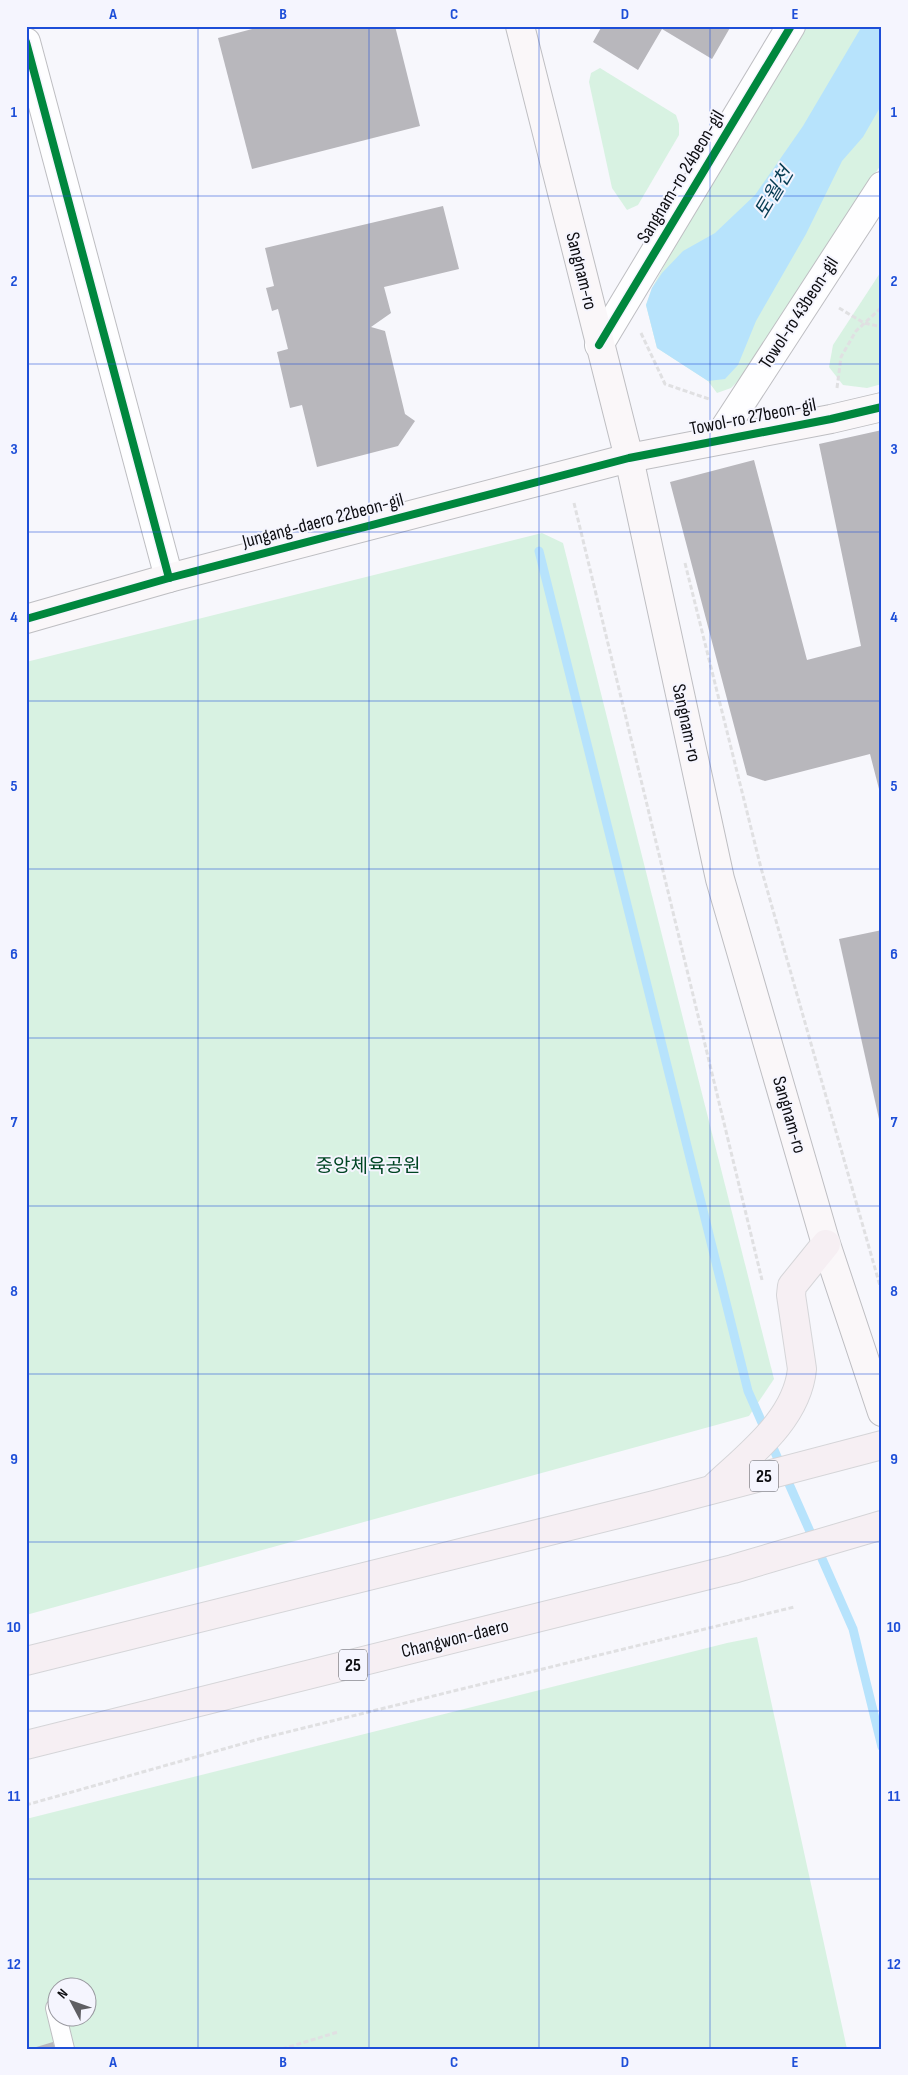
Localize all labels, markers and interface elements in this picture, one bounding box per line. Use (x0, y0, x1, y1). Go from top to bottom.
text: A (108, 5, 117, 24)
text: B (279, 5, 287, 24)
text: C (450, 5, 458, 24)
text: D (621, 5, 629, 24)
text: E (792, 5, 799, 24)
text: 1 (11, 103, 18, 122)
text: 1 (891, 103, 898, 122)
street label: Sangnam-ro 24beon-gil (632, 106, 730, 248)
water label: 토월천 (749, 161, 800, 223)
street label: Sangnam-ro (560, 230, 602, 312)
street label: Towol-ro 43beon-gil (754, 253, 844, 373)
text: 2 (10, 272, 18, 291)
text: 2 (890, 272, 898, 291)
street label: Towol-ro 27beon-gil (688, 393, 818, 441)
text: 3 (10, 440, 18, 459)
text: 3 (890, 440, 898, 459)
street label: Jungang-daero 22beon-gil (239, 488, 406, 554)
text: 4 (10, 608, 18, 627)
text: 4 (890, 608, 898, 627)
street label: Sangnam-ro (667, 682, 705, 764)
text: 5 (10, 777, 18, 796)
text: 5 (890, 777, 898, 796)
text: 6 (10, 945, 18, 964)
text: 6 (890, 945, 898, 964)
street label: Sangnam-ro (767, 1074, 811, 1156)
text: 7 (11, 1113, 18, 1132)
text: 7 (891, 1113, 898, 1132)
park label: 중앙체육공원 (316, 1155, 420, 1178)
text: 8 (10, 1282, 18, 1301)
text: 8 (890, 1282, 898, 1301)
text: 9 (10, 1450, 18, 1469)
text: 9 (890, 1450, 898, 1469)
road number: 25 (750, 1460, 778, 1492)
street label: Changwon-daero (399, 1615, 511, 1663)
text: 10 (7, 1618, 21, 1637)
text: 10 (887, 1618, 901, 1637)
road number: 25 (339, 1650, 367, 1680)
text: 11 (8, 1787, 21, 1806)
text: 11 (888, 1787, 901, 1806)
text: 12 (7, 1955, 21, 1974)
text: 12 (887, 1955, 901, 1974)
north arrow (48, 1978, 98, 2028)
text: N (54, 1985, 71, 2002)
text: A (108, 2053, 117, 2072)
text: B (279, 2053, 287, 2072)
text: C (450, 2053, 458, 2072)
text: D (621, 2053, 629, 2072)
text: E (792, 2053, 799, 2072)

